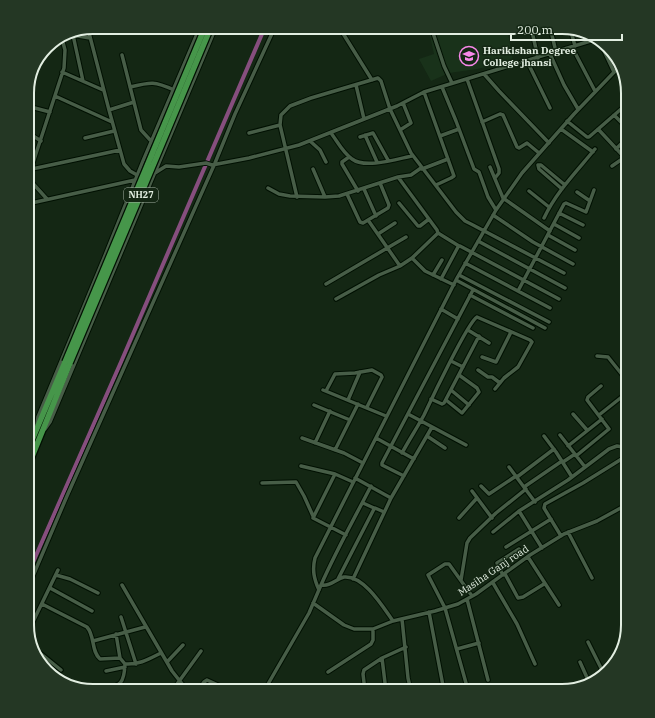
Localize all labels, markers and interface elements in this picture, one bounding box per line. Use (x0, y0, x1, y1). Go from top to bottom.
scale bar (511, 16, 622, 42)
text: 200 m (517, 22, 553, 37)
place label: Harikishan Degree College jhansi (483, 44, 577, 69)
school or university icon: Harikishan Degree College jhansi (458, 45, 480, 67)
road number: NH27 (124, 188, 158, 202)
street label: Masiha Ganj road (455, 542, 531, 599)

